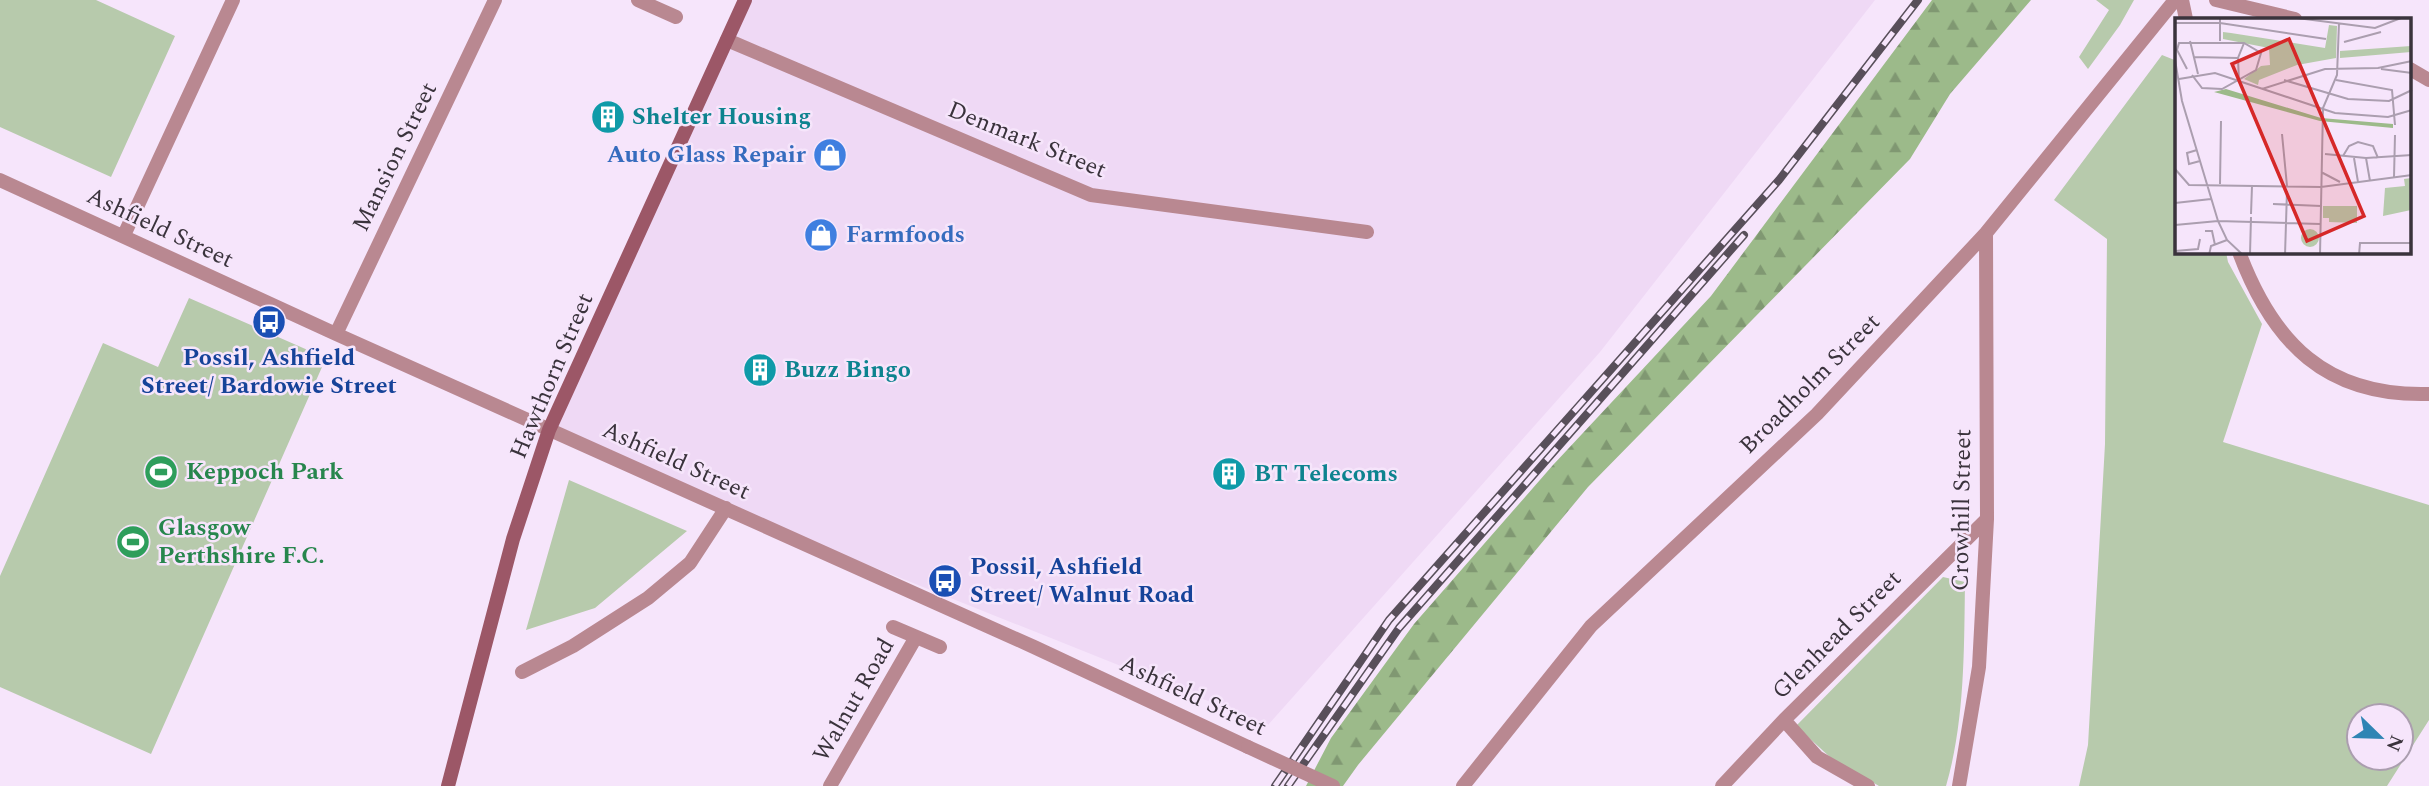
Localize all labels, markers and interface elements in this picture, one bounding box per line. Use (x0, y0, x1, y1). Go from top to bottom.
inset map (2175, 18, 2412, 254)
street label: Mansion Street (343, 76, 447, 238)
street label: Denmark Street (942, 92, 1112, 188)
building icon: Shelter Housing (589, 98, 627, 136)
place label: Shelter Housing (632, 99, 811, 135)
shop icon: Auto Glass Repair (811, 136, 849, 174)
place label: Auto Glass Repair (607, 137, 807, 173)
street label: Ashfield Street (80, 178, 240, 278)
shop icon: Farmfoods (802, 216, 840, 254)
place label: Farmfoods (846, 217, 965, 253)
street label: Hawthorn Street (501, 287, 603, 465)
bus stop icon: Possil, Ashfield Street/ Bardowie Street (250, 303, 288, 341)
street label: Broadholm Street (1731, 305, 1889, 463)
place label: Possil, Ashfield Street/ Bardowie Street (141, 340, 397, 404)
building icon: Buzz Bingo (741, 351, 779, 389)
place label: Buzz Bingo (784, 352, 911, 388)
street label: Ashfield Street (596, 412, 756, 510)
street label: Crowhill Street (1943, 428, 1981, 592)
sports icon: Keppoch Park (142, 453, 180, 491)
place label: Keppoch Park (186, 454, 344, 490)
building icon: BT Telecoms (1210, 455, 1248, 493)
place label: BT Telecoms (1254, 456, 1398, 492)
place label: Glasgow Perthshire F.C. (158, 510, 325, 574)
sports icon: Glasgow Perthshire F.C. (114, 523, 152, 561)
place label: Possil, Ashfield Street/ Walnut Road (970, 549, 1194, 613)
bus stop icon: Possil, Ashfield Street/ Walnut Road (926, 562, 964, 600)
street label: Glenhead Street (1764, 562, 1910, 708)
street label: Walnut Road (804, 631, 904, 769)
street label: Ashfield Street (1113, 646, 1273, 746)
north arrow (2345, 702, 2415, 772)
text: N (2378, 730, 2411, 756)

